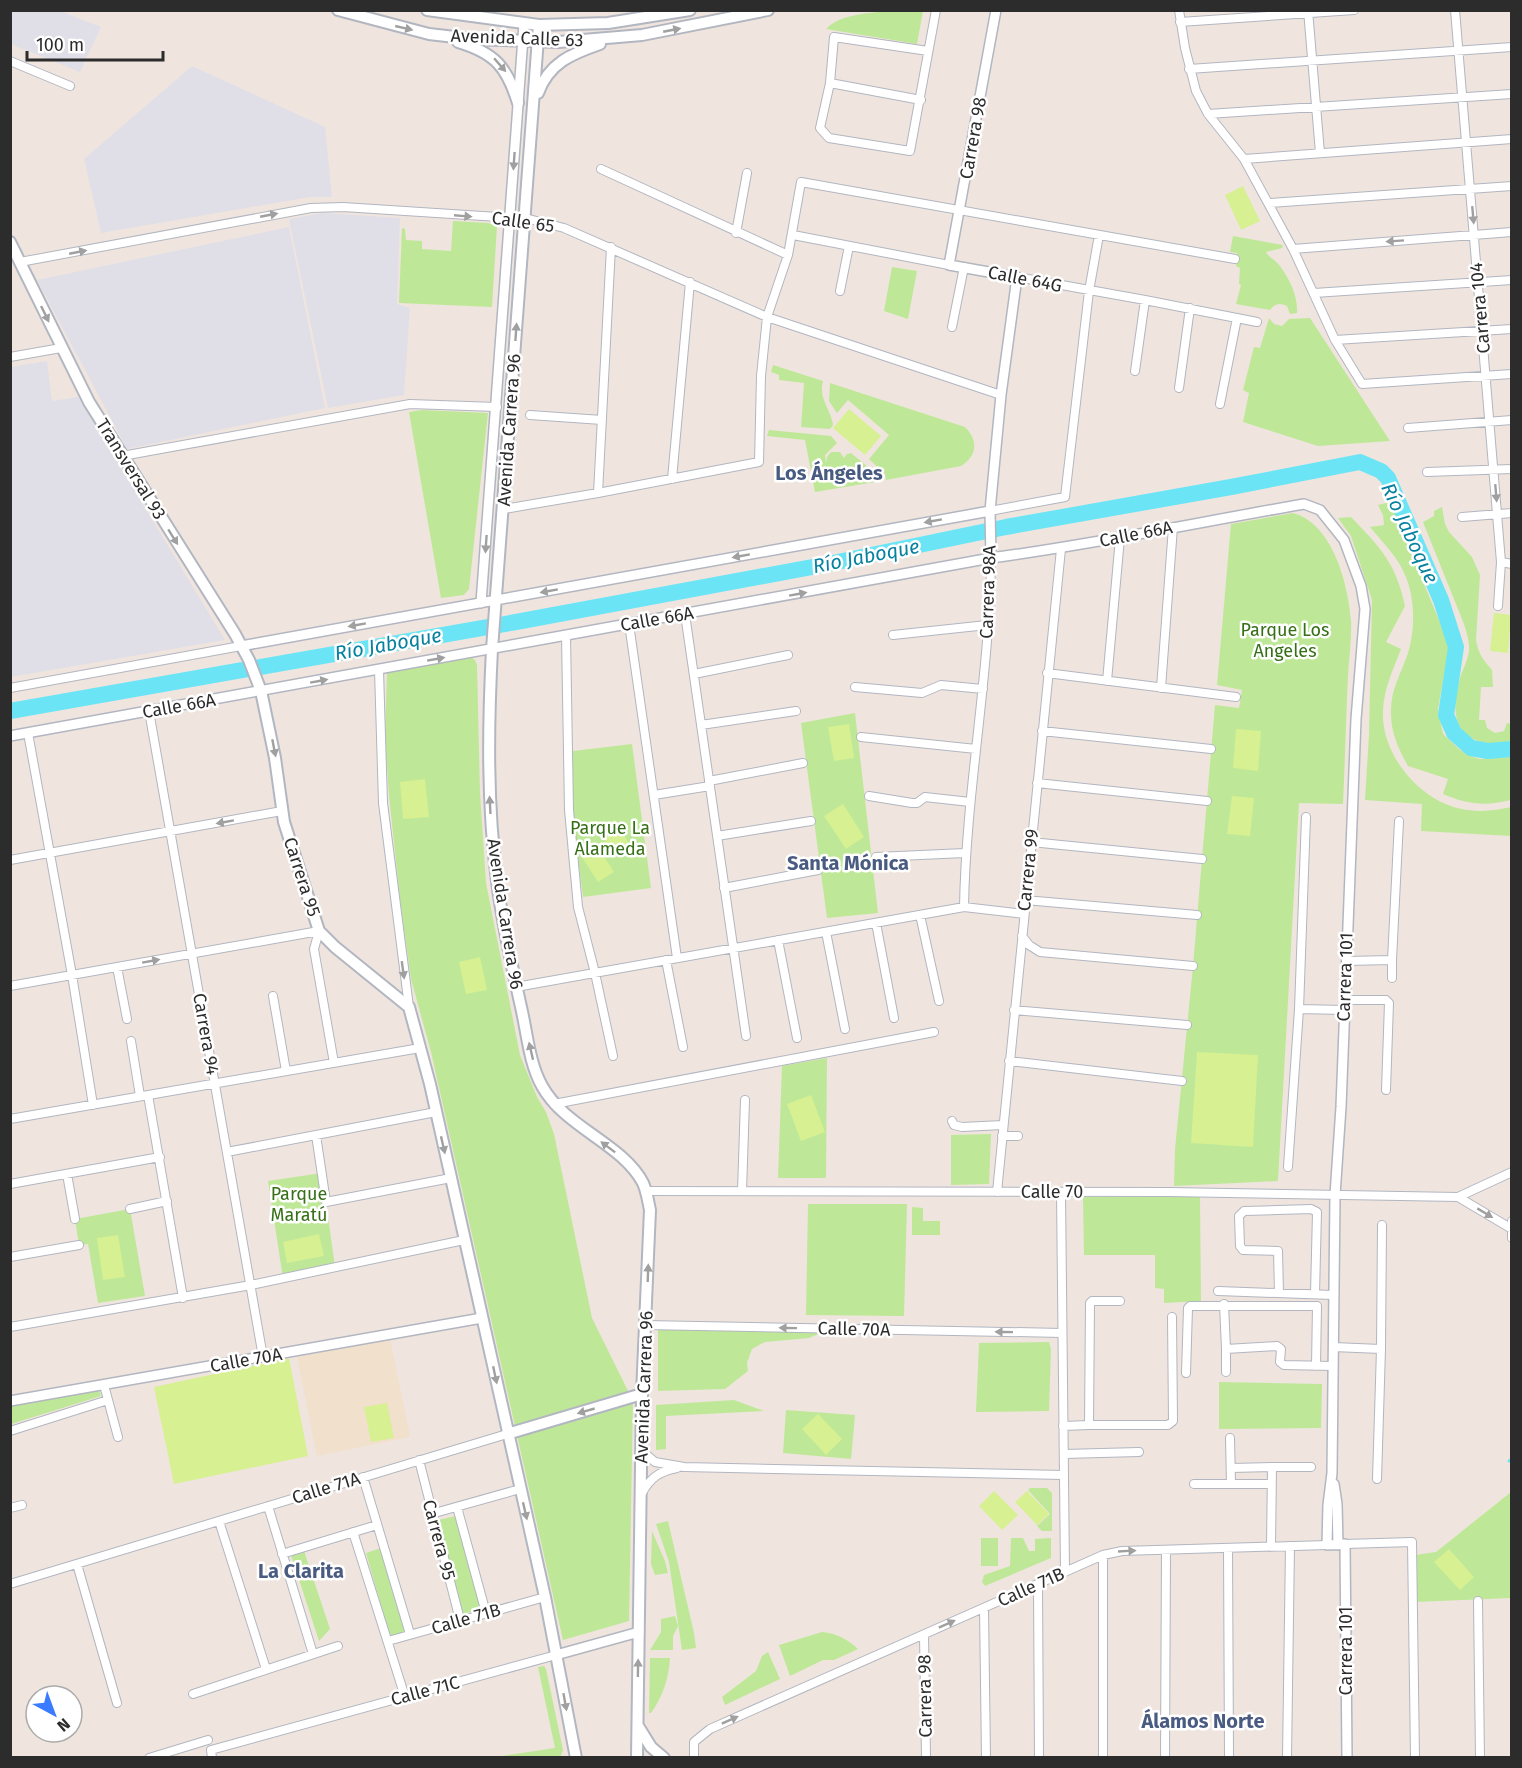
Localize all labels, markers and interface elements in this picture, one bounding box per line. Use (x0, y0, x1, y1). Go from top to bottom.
scale bar (27, 24, 164, 62)
one-way arrow (394, 24, 413, 33)
street label: Avenida Calle 63 (450, 25, 584, 51)
one-way arrow (663, 25, 682, 34)
text: 100 m (36, 34, 84, 56)
one-way arrow (493, 58, 507, 73)
street label: Carrera 98 (955, 95, 991, 181)
one-way arrow (509, 152, 519, 171)
one-way arrow (1468, 206, 1477, 225)
street label: Calle 65 (490, 207, 556, 237)
one-way arrow (260, 210, 279, 219)
one-way arrow (454, 211, 473, 220)
one-way arrow (1385, 236, 1404, 246)
one-way arrow (68, 247, 87, 256)
street label: Calle 64G (986, 261, 1064, 297)
street label: Carrera 104 (1465, 261, 1495, 354)
one-way arrow (40, 305, 49, 322)
one-way arrow (512, 323, 521, 342)
street label: Avenida Carrera 96 (493, 353, 525, 507)
street label: Transversal 93 (91, 415, 171, 523)
district label: Los Ángeles (775, 460, 883, 485)
water label: Río Jaboque (1376, 479, 1444, 587)
one-way arrow (1491, 484, 1500, 503)
street label: Calle 66A (1098, 516, 1175, 552)
one-way arrow (923, 517, 942, 526)
one-way arrow (168, 529, 179, 545)
water label: Río Jaboque (811, 534, 921, 578)
one-way arrow (481, 535, 491, 554)
street label: Carrera 98A (975, 544, 1001, 639)
one-way arrow (731, 552, 750, 561)
one-way arrow (539, 586, 558, 595)
one-way arrow (788, 589, 807, 598)
street label: Calle 66A (619, 602, 696, 636)
park label: Parque Los Angeles (1241, 619, 1329, 662)
one-way arrow (347, 621, 366, 630)
water label: Río Jaboque (333, 623, 443, 665)
one-way arrow (426, 655, 445, 664)
one-way arrow (309, 676, 328, 685)
street label: Calle 66A (141, 689, 218, 723)
one-way arrow (269, 739, 278, 758)
one-way arrow (486, 796, 495, 815)
park label: Parque La Alameda (570, 817, 650, 860)
one-way arrow (215, 818, 234, 827)
street label: Carrera 99 (1013, 828, 1043, 912)
street label: Carrera 95 (279, 835, 325, 919)
street label: Avenida Carrera 96 (482, 837, 528, 991)
district label: Santa Mónica (787, 851, 909, 875)
street label: Carrera 101 (1332, 932, 1358, 1022)
one-way arrow (141, 956, 160, 965)
one-way arrow (399, 961, 408, 980)
street label: Carrera 94 (188, 991, 224, 1077)
one-way arrow (525, 1042, 535, 1060)
one-way arrow (439, 1136, 449, 1155)
one-way arrow (600, 1142, 615, 1154)
street label: Calle 70 (1021, 1181, 1083, 1203)
park label: Parque Maratú (271, 1183, 327, 1226)
one-way arrow (1477, 1208, 1493, 1219)
one-way arrow (643, 1263, 652, 1282)
street label: Avenida Carrera 96 (630, 1310, 658, 1464)
street label: Calle 70A (817, 1317, 891, 1341)
one-way arrow (778, 1323, 797, 1333)
one-way arrow (994, 1327, 1013, 1337)
street label: Calle 70A (208, 1343, 284, 1377)
one-way arrow (491, 1366, 500, 1385)
one-way arrow (577, 1407, 595, 1416)
street label: Calle 71A (289, 1467, 363, 1509)
street label: Carrera 95 (418, 1497, 460, 1583)
one-way arrow (521, 1502, 530, 1521)
one-way arrow (1117, 1547, 1136, 1556)
district label: La Clarita (258, 1559, 344, 1583)
street label: Calle 71B (994, 1563, 1068, 1611)
street label: Calle 71B (429, 1599, 503, 1639)
street label: Carrera 101 (1335, 1607, 1357, 1695)
one-way arrow (938, 1620, 955, 1629)
street label: Carrera 98 (913, 1654, 937, 1738)
one-way arrow (634, 1658, 643, 1677)
street label: Calle 71C (388, 1671, 462, 1711)
north arrow (24, 1684, 84, 1744)
one-way arrow (561, 1693, 570, 1712)
district label: Álamos Norte (1141, 1708, 1264, 1733)
text: N (53, 1714, 74, 1736)
one-way arrow (721, 1715, 739, 1725)

